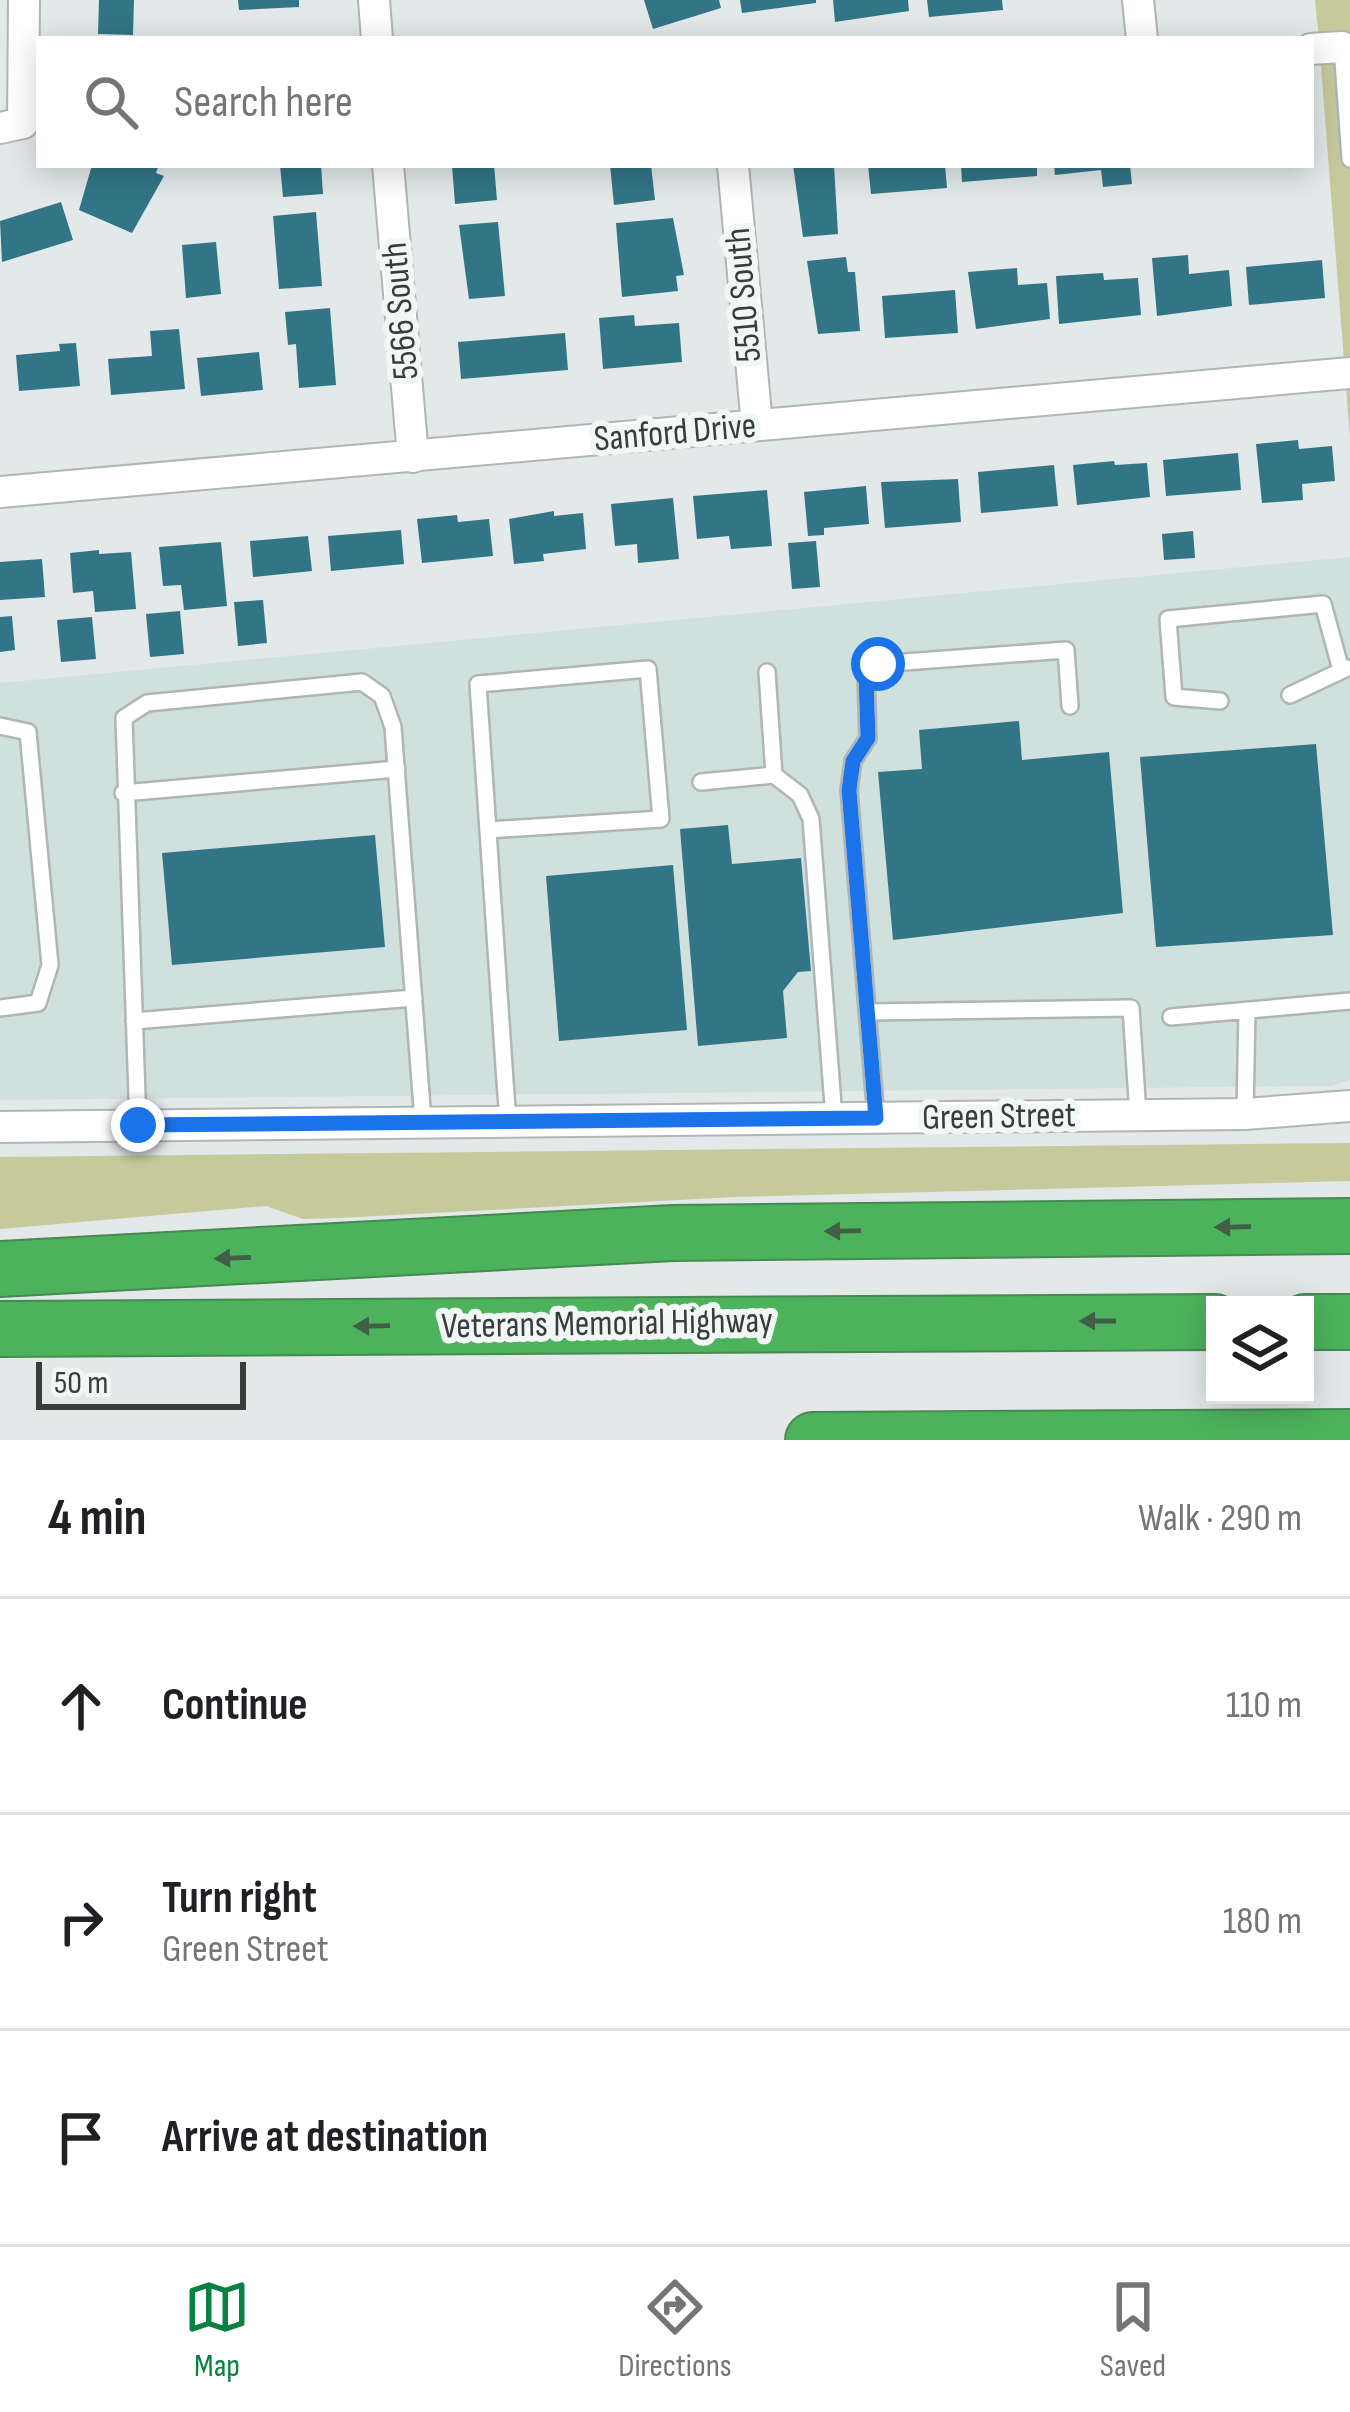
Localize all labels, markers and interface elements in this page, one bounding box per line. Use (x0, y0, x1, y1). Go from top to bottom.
search box (36, 36, 1314, 168)
icon: search (78, 69, 144, 135)
text: Search here (174, 75, 353, 130)
street label: 5510 South (717, 226, 771, 364)
street label: 5566 South (374, 240, 428, 382)
street label: Sanford Drive (592, 404, 758, 462)
route start (851, 637, 905, 691)
street label: Green Street (922, 1094, 1076, 1140)
route end (111, 1098, 165, 1152)
one-way arrow (1213, 1217, 1251, 1237)
one-way arrow (823, 1222, 861, 1241)
one-way arrow (213, 1249, 251, 1268)
map controls (1206, 1296, 1314, 1404)
button: layers (1206, 1296, 1314, 1404)
street label: Veterans Memorial Highway (441, 1300, 773, 1348)
one-way arrow (1078, 1312, 1116, 1331)
one-way arrow (352, 1316, 390, 1336)
scale bar (36, 1356, 246, 1409)
text: 50 m (54, 1363, 108, 1403)
text: 4 min (48, 1488, 147, 1549)
text: Walk · 290 m (1138, 1495, 1302, 1542)
icon: ahead (48, 1673, 114, 1739)
text: Continue (162, 1678, 308, 1733)
text: 110 m (1226, 1682, 1302, 1729)
text: Turn right (162, 1871, 317, 1926)
icon: right (48, 1889, 114, 1955)
text: 180 m (1223, 1898, 1302, 1945)
text: Green Street (162, 1926, 329, 1973)
icon: arrive (48, 2105, 114, 2171)
text: Arrive at destination (162, 2110, 488, 2165)
tab: Map (184, 2274, 250, 2386)
tab: Directions (618, 2274, 732, 2386)
tab: Saved (1100, 2274, 1166, 2386)

